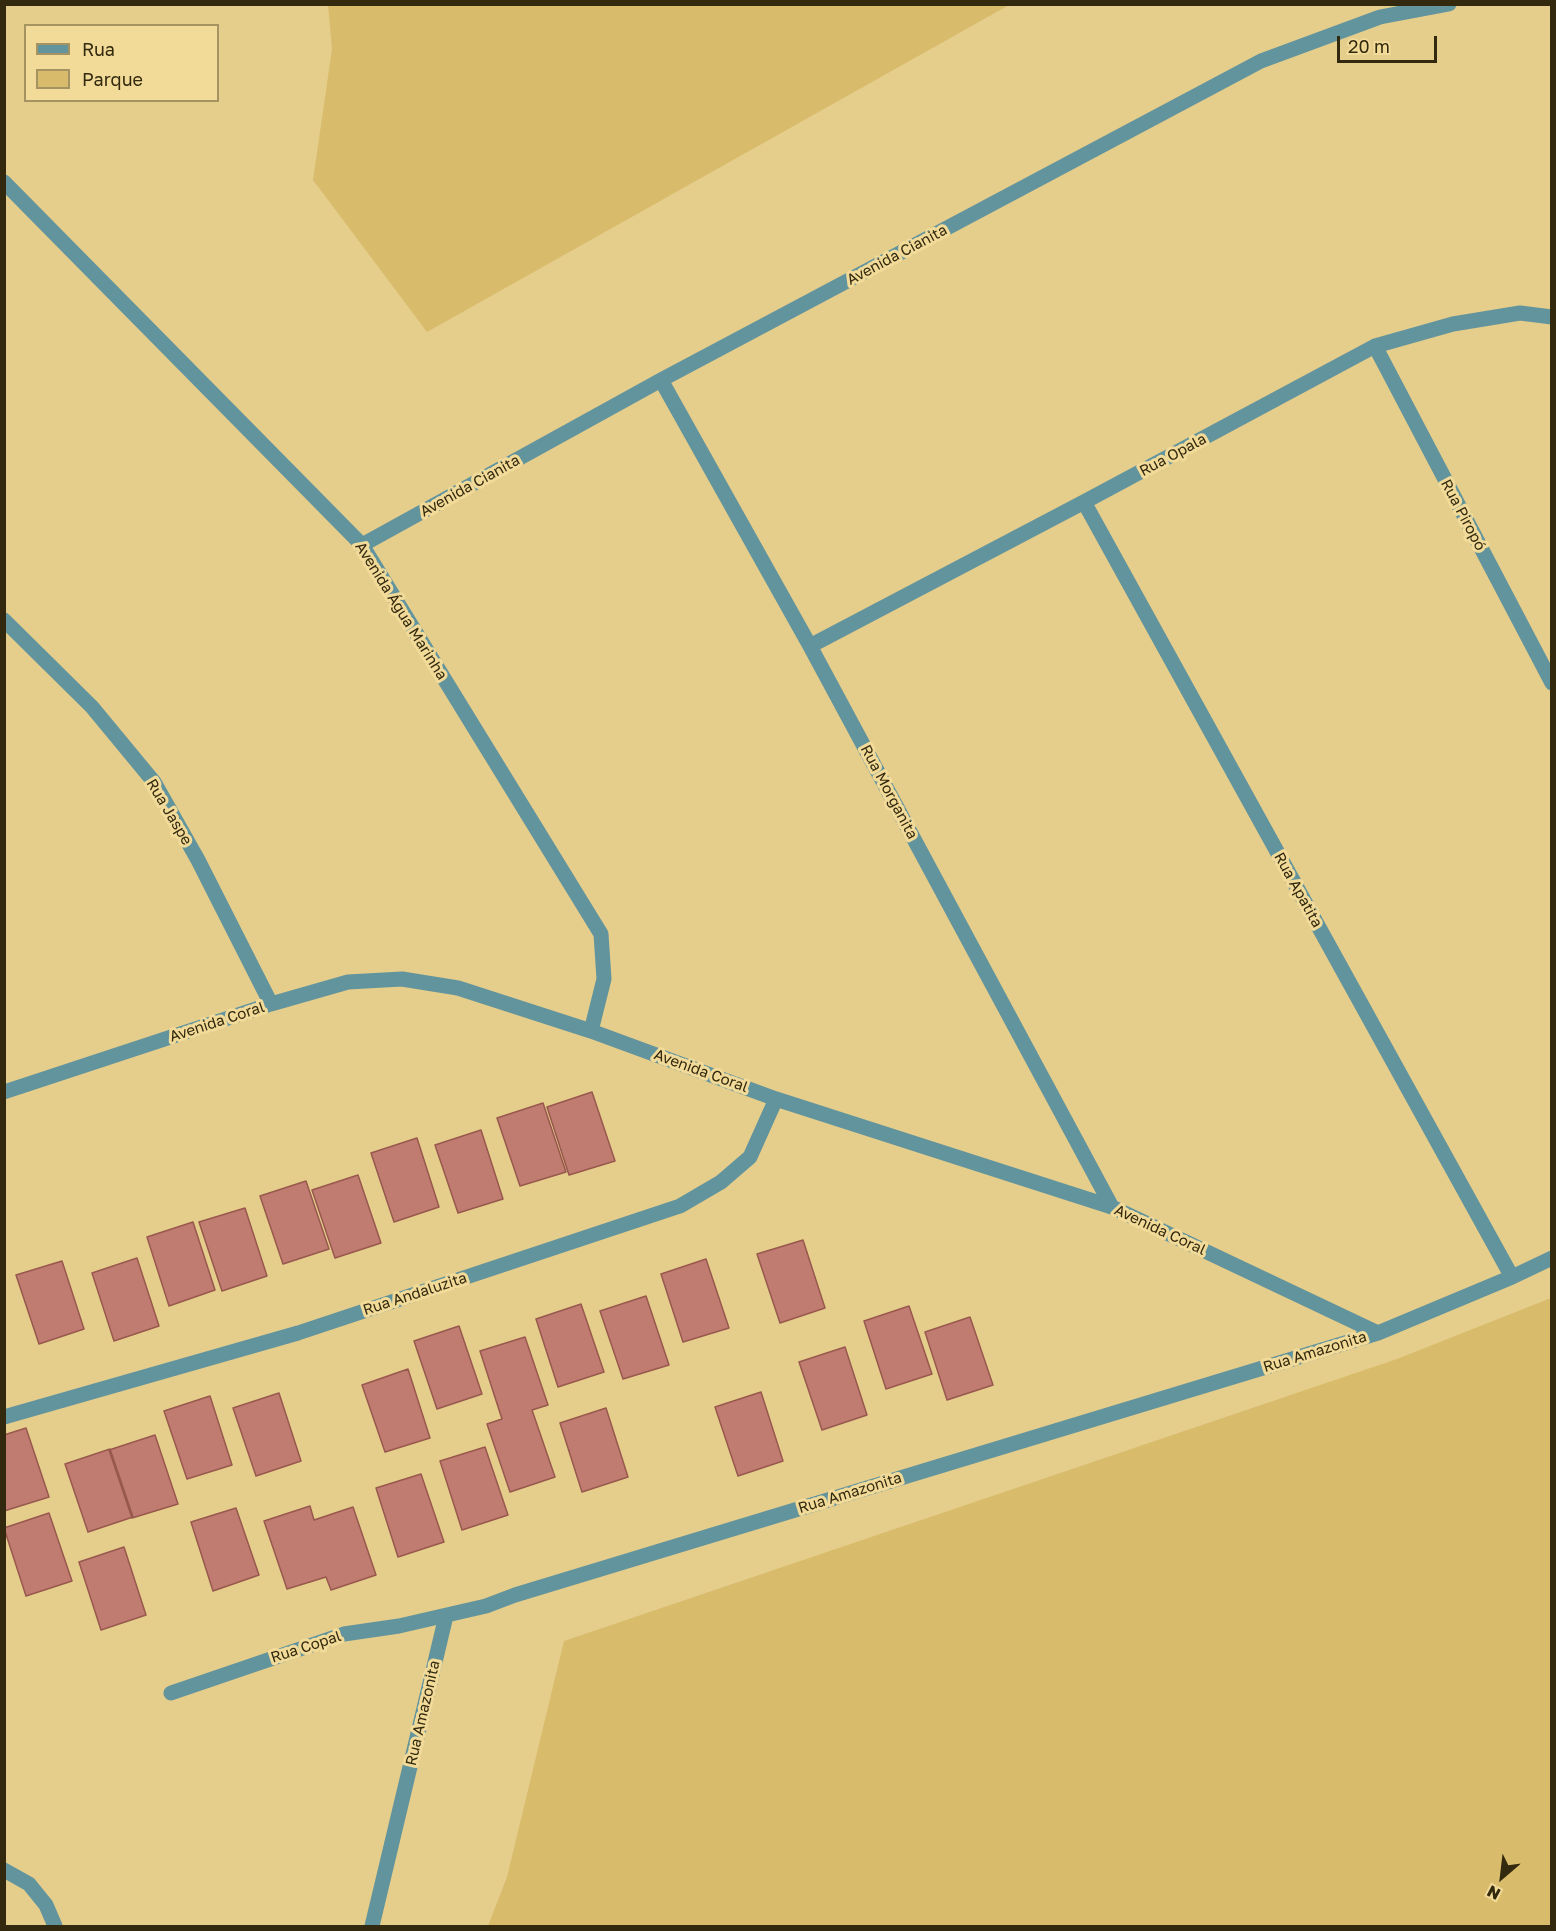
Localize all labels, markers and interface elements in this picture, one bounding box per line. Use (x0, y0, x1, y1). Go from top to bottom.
legend (24, 24, 219, 102)
scale bar (1340, 24, 1440, 62)
text: 20 m (1348, 35, 1390, 57)
text: Rua (82, 38, 115, 60)
text: Parque (82, 68, 143, 90)
street label: Avenida Cianita (844, 221, 950, 289)
street label: Rua Opala (1136, 430, 1210, 480)
street label: Avenida Cianita (417, 451, 523, 521)
street label: Rua Piropó (1437, 476, 1489, 554)
street label: Avenida Água Marinha (351, 539, 451, 683)
street label: Rua Morganita (857, 742, 921, 842)
street label: Rua Jaspe (142, 776, 196, 848)
street label: Rua Apatita (1270, 849, 1326, 931)
street label: Avenida Coral (167, 998, 267, 1046)
street label: Avenida Coral (651, 1046, 751, 1096)
street label: Avenida Coral (1111, 1201, 1209, 1259)
street label: Rua Andaluzita (361, 1269, 469, 1319)
street label: Rua Amazonita (1261, 1328, 1369, 1376)
street label: Rua Amazonita (796, 1469, 904, 1517)
street label: Rua Copal (269, 1627, 343, 1667)
street label: Rua Amazonita (402, 1659, 444, 1767)
north arrow (1472, 1847, 1532, 1907)
text: N (1483, 1881, 1504, 1905)

